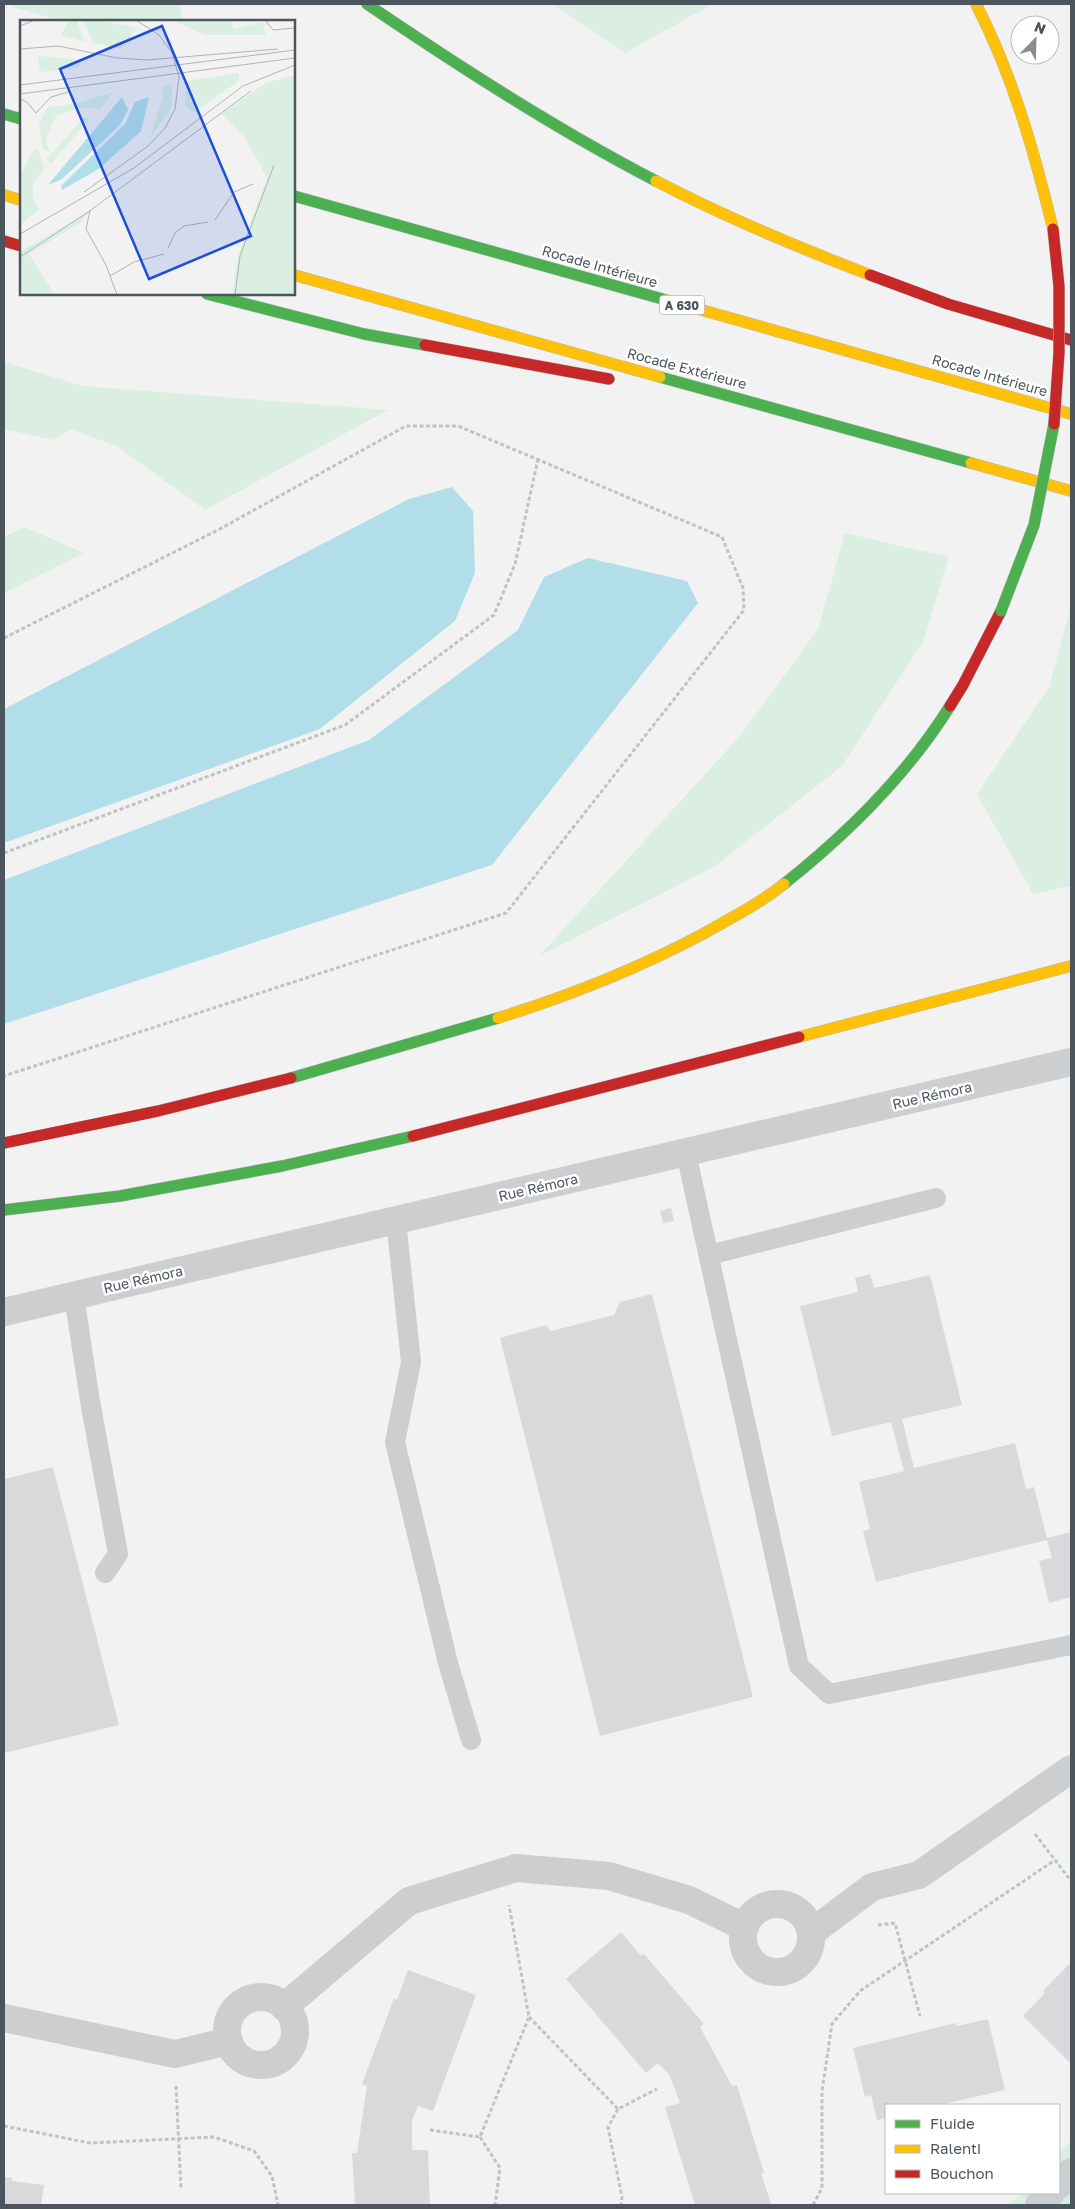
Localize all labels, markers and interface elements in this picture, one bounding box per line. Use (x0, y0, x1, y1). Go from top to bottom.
north arrow (1010, 15, 1060, 65)
text: N (1032, 18, 1048, 37)
inset map (20, 20, 295, 295)
street label: Rocade Intérieure (540, 241, 660, 291)
road number: A 630 (660, 296, 704, 314)
street label: Rocade Extérieure (625, 344, 749, 392)
street label: Rocade Intérieure (930, 350, 1050, 400)
street label: Rue Rémora (891, 1078, 973, 1112)
street label: Rue Rémora (497, 1170, 579, 1204)
street label: Rue Rémora (102, 1262, 184, 1296)
legend (885, 2104, 1060, 2194)
text: Fluide (930, 2114, 975, 2132)
text: Ralenti (930, 2139, 981, 2157)
text: Bouchon (930, 2164, 994, 2182)

